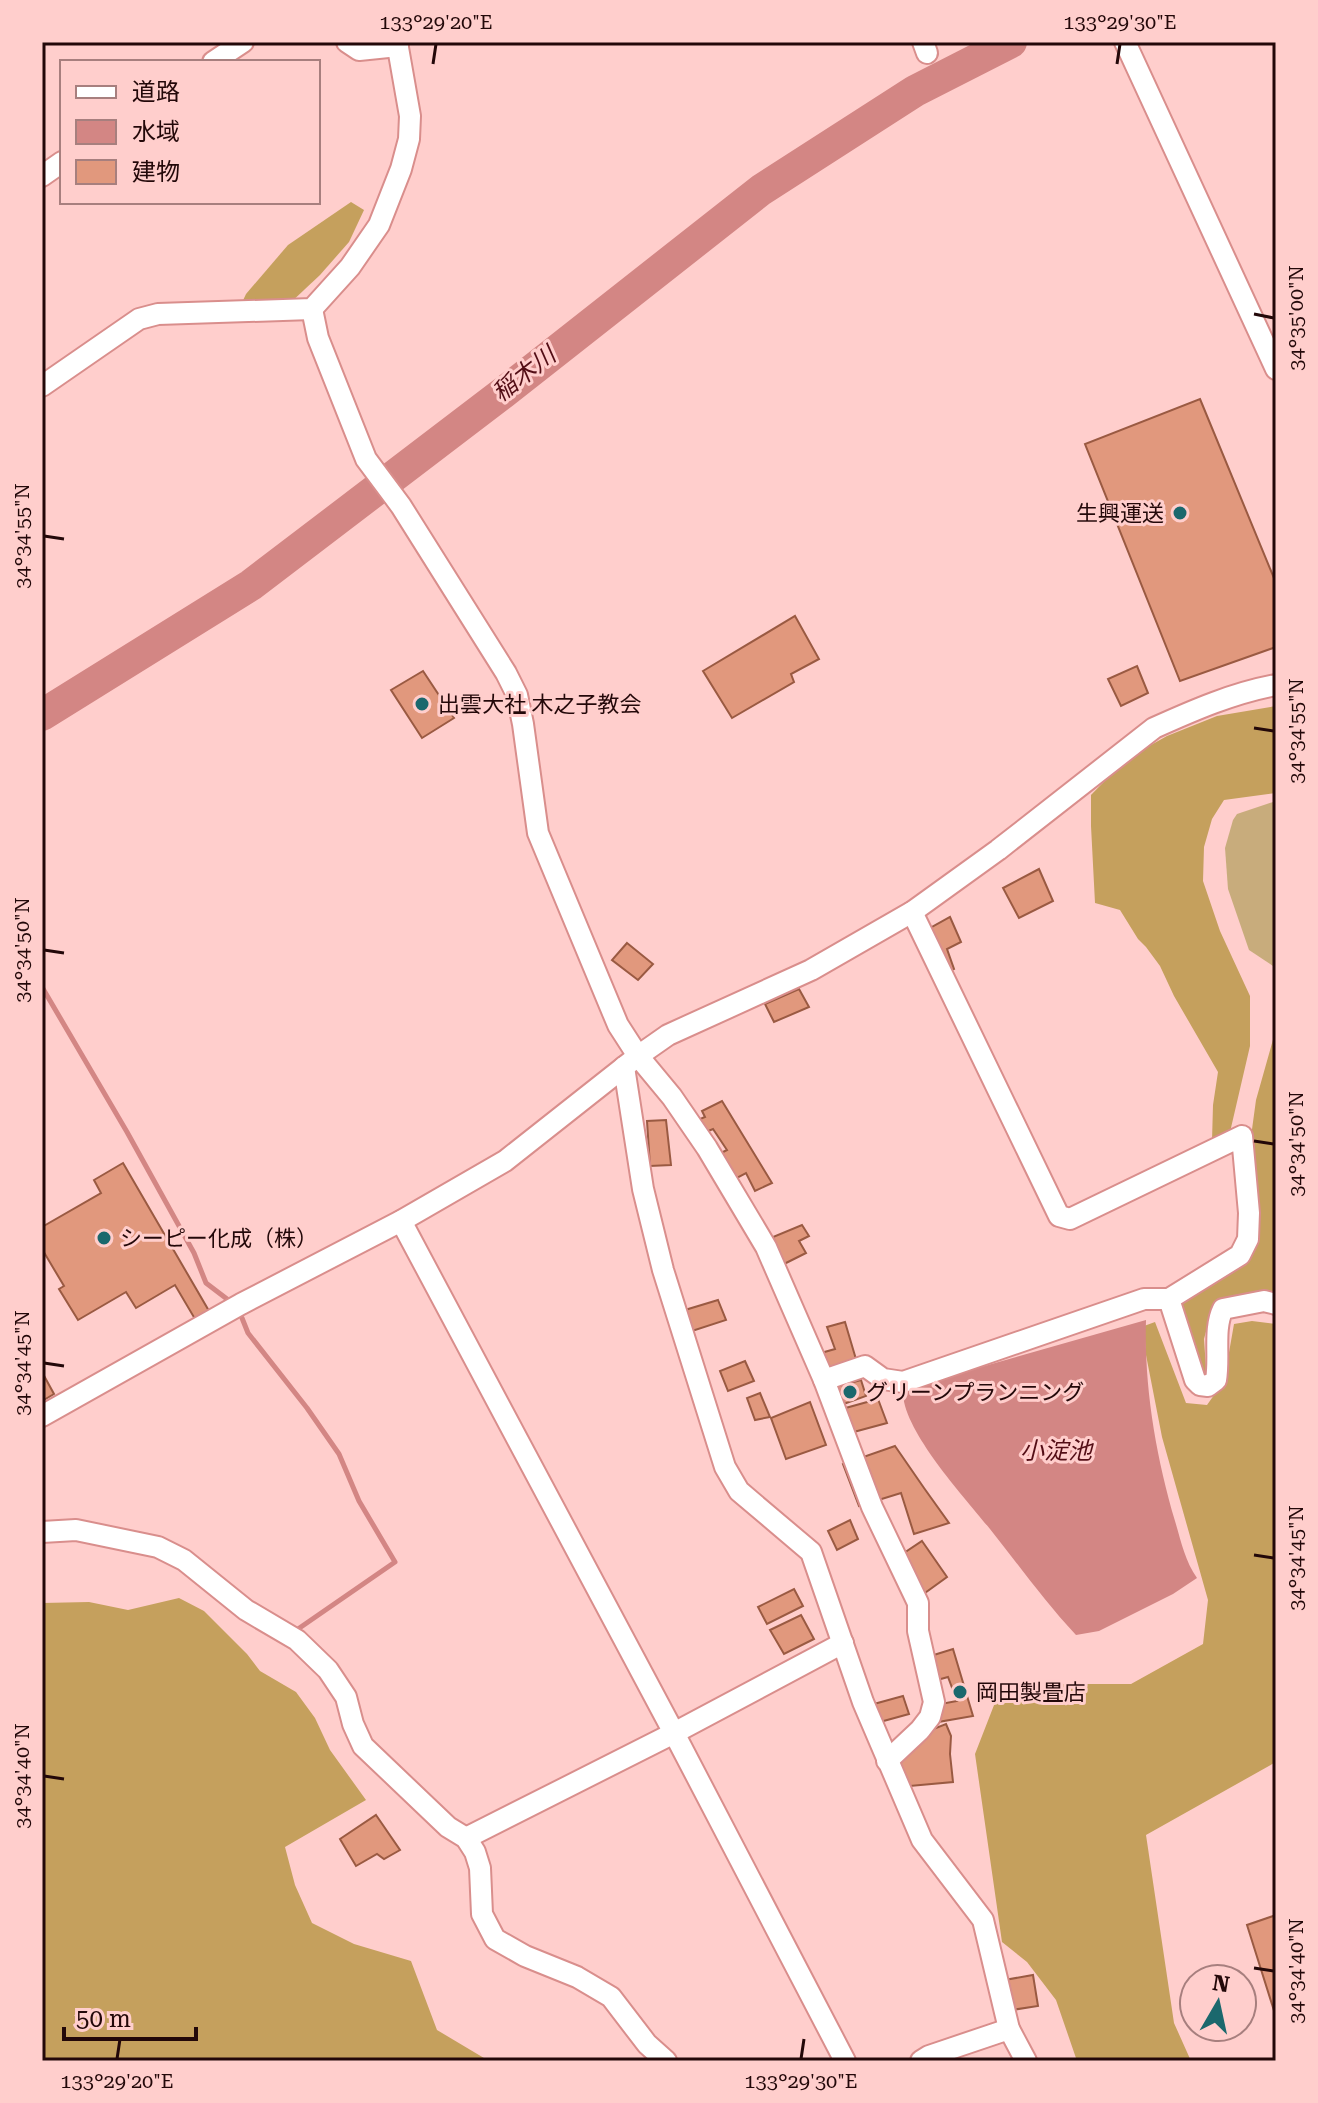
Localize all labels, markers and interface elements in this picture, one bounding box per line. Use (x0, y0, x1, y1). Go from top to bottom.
text: 133°29'20"E (379, 10, 493, 34)
text: 133°29'30"E (1063, 10, 1177, 34)
legend (60, 60, 320, 204)
text: 道路 (132, 78, 180, 106)
text: 水域 (132, 118, 180, 146)
text: 建物 (132, 158, 180, 186)
text: 34°35'00"N (1284, 265, 1308, 371)
water label: 稲木川 (487, 339, 563, 407)
text: 34°34'55"N (10, 483, 34, 589)
place label: 生興運送 (1076, 501, 1164, 526)
marker: 生興運送 (1171, 504, 1189, 522)
text: 34°34'55"N (1284, 678, 1308, 784)
place label: 出雲大社 木之子教会 (438, 692, 642, 717)
marker: 出雲大社 木之子教会 (413, 695, 431, 713)
text: 34°34'50"N (10, 897, 34, 1003)
text: 34°34'50"N (1284, 1091, 1308, 1197)
place label: シーピー化成（株） (120, 1226, 318, 1251)
marker: シーピー化成（株） (95, 1229, 113, 1247)
text: 34°34'45"N (10, 1310, 34, 1416)
place label: グリーンプランニング (866, 1380, 1084, 1405)
marker: グリーンプランニング (841, 1383, 859, 1401)
water label: 小淀池 (1020, 1437, 1094, 1465)
text: 34°34'45"N (1284, 1505, 1308, 1611)
place label: 岡田製畳店 (976, 1680, 1086, 1705)
marker: 岡田製畳店 (951, 1683, 969, 1701)
text: 34°34'40"N (10, 1723, 34, 1829)
text: 34°34'40"N (1284, 1918, 1308, 2024)
north arrow (1178, 1963, 1258, 2043)
text: N (1211, 1970, 1231, 1997)
scale bar (64, 1991, 196, 2041)
text: 50 m (76, 2005, 131, 2033)
text: 133°29'20"E (60, 2069, 174, 2093)
text: 133°29'30"E (744, 2069, 858, 2093)

